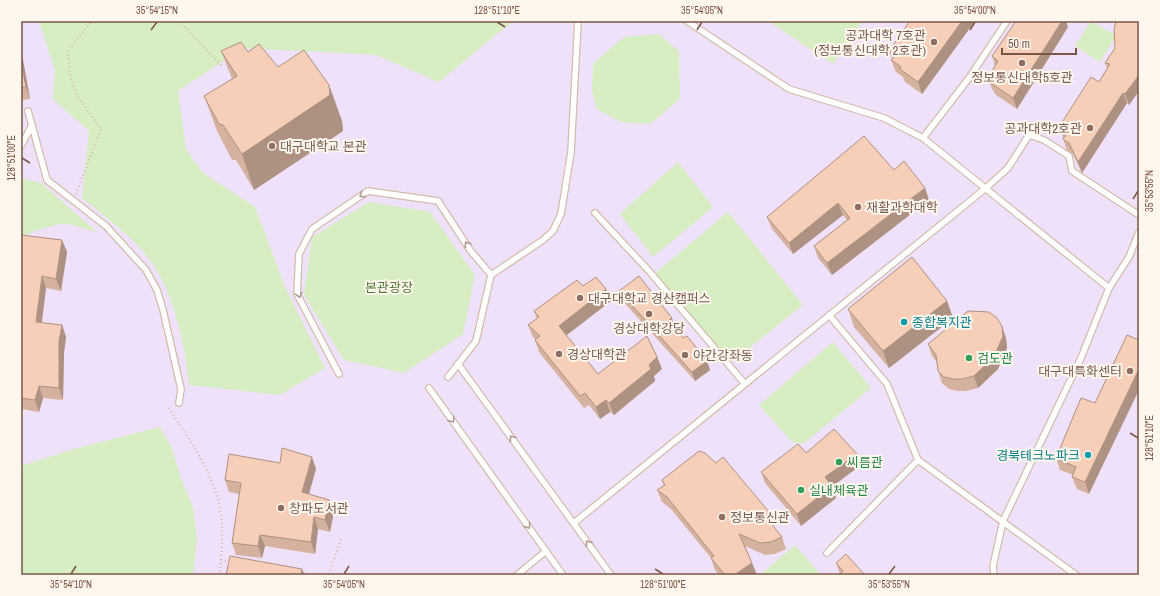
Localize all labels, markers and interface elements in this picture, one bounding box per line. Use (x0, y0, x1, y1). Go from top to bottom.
text: 35°54'15"N (136, 4, 178, 17)
text: 128°51'10"E (474, 4, 520, 17)
text: 35°54'05"N (681, 4, 723, 17)
text: 35°54'00"N (954, 4, 996, 17)
place label: 공과대학 7호관 (정보통신대학 2호관) (814, 27, 926, 59)
scale bar (1002, 30, 1076, 56)
text: 50 m (1008, 36, 1030, 52)
marker: 공과대학 7호관 (정보통신대학 2호관) (929, 37, 939, 47)
marker: 정보통신대학5호관 (1017, 58, 1027, 68)
place label: 정보통신대학5호관 (971, 69, 1073, 86)
place label: 공과대학2호관 (1004, 120, 1082, 137)
marker: 공과대학2호관 (1085, 123, 1095, 133)
text: 128°51'00"E (5, 135, 18, 181)
place label: 대구대학교 본관 (280, 138, 367, 155)
marker: 대구대학교 본관 (267, 141, 277, 151)
text: 35°53'55"N (1143, 170, 1156, 212)
one-way arrow (359, 190, 366, 198)
place label: 재활과학대학 (866, 199, 938, 216)
marker: 재활과학대학 (853, 202, 863, 212)
one-way arrow (465, 242, 472, 249)
park label: 본관광장 (365, 279, 413, 296)
place label: 대구대학교 경산캠퍼스 (588, 290, 711, 307)
one-way arrow (294, 291, 303, 298)
marker: 대구대학교 경산캠퍼스 (575, 293, 585, 303)
marker: 경상대학강당 (644, 309, 654, 319)
place label: 종합복지관 (912, 314, 972, 331)
marker: 종합복지관 (899, 317, 909, 327)
place label: 경상대학강당 (613, 320, 685, 337)
place label: 경상대학관 (567, 346, 627, 363)
place label: 야간강좌동 (693, 347, 753, 364)
marker: 경상대학관 (554, 349, 564, 359)
marker: 야간강좌동 (680, 350, 690, 360)
place label: 검도관 (977, 350, 1013, 367)
marker: 검도관 (964, 353, 974, 363)
place label: 대구대특화센터 (1038, 363, 1122, 380)
marker: 대구대특화센터 (1125, 366, 1135, 376)
text: 128°51'10"E (1143, 415, 1156, 461)
one-way arrow (447, 416, 455, 423)
one-way arrow (510, 436, 517, 443)
place label: 경북테크노파크 (996, 447, 1080, 464)
marker: 경북테크노파크 (1083, 450, 1093, 460)
place label: 씨름관 (847, 454, 883, 471)
marker: 씨름관 (834, 457, 844, 467)
place label: 실내체육관 (809, 482, 869, 499)
marker: 실내체육관 (796, 485, 806, 495)
place label: 창파도서관 (289, 500, 349, 517)
marker: 창파도서관 (276, 503, 286, 513)
place label: 정보통신관 (730, 509, 790, 526)
marker: 정보통신관 (717, 512, 727, 522)
one-way arrow (523, 521, 530, 528)
one-way arrow (586, 541, 593, 548)
text: 35°54'10"N (50, 578, 92, 591)
text: 35°54'05"N (323, 578, 365, 591)
text: 128°51'00"E (640, 578, 686, 591)
text: 35°53'55"N (868, 578, 910, 591)

